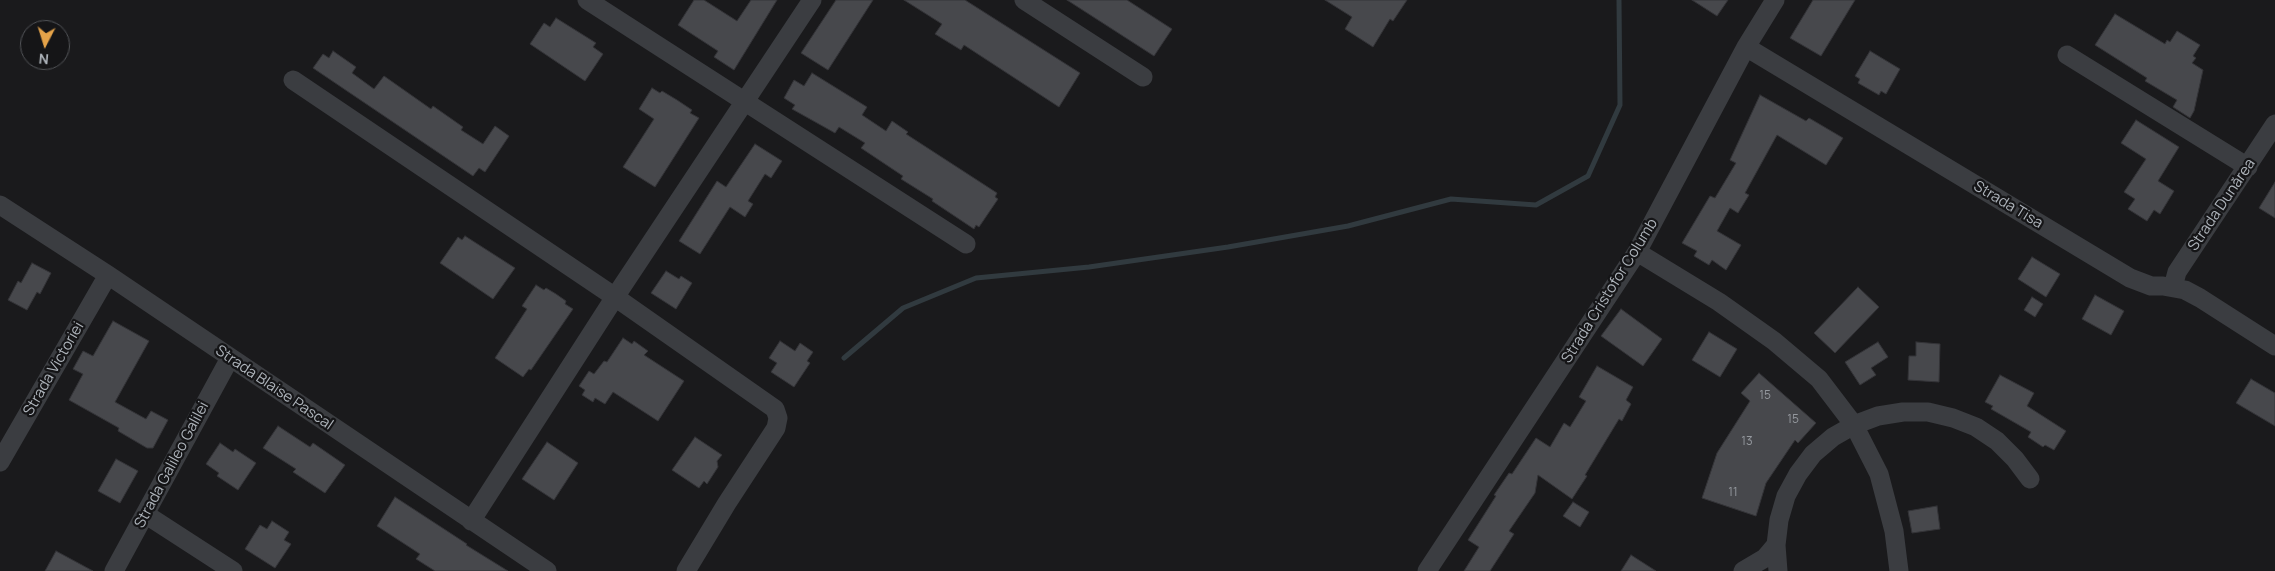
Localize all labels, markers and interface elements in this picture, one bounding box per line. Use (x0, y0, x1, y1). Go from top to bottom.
north arrow (20, 20, 70, 70)
text: N (38, 50, 50, 69)
street label: Strada Dunărea (2185, 155, 2259, 255)
street label: Strada Tisa (1970, 177, 2046, 233)
street label: Strada Cristofor Columb (1558, 215, 1662, 367)
street label: Strada Victoriei (20, 319, 88, 419)
street label: Strada Blaise Pascal (212, 342, 336, 434)
house number: 15 (1759, 389, 1771, 403)
street label: Strada Galileo Galilei (131, 399, 213, 531)
house number: 15 (1787, 413, 1799, 427)
house number: 13 (1741, 435, 1753, 449)
house number: 11 (1728, 486, 1738, 500)

